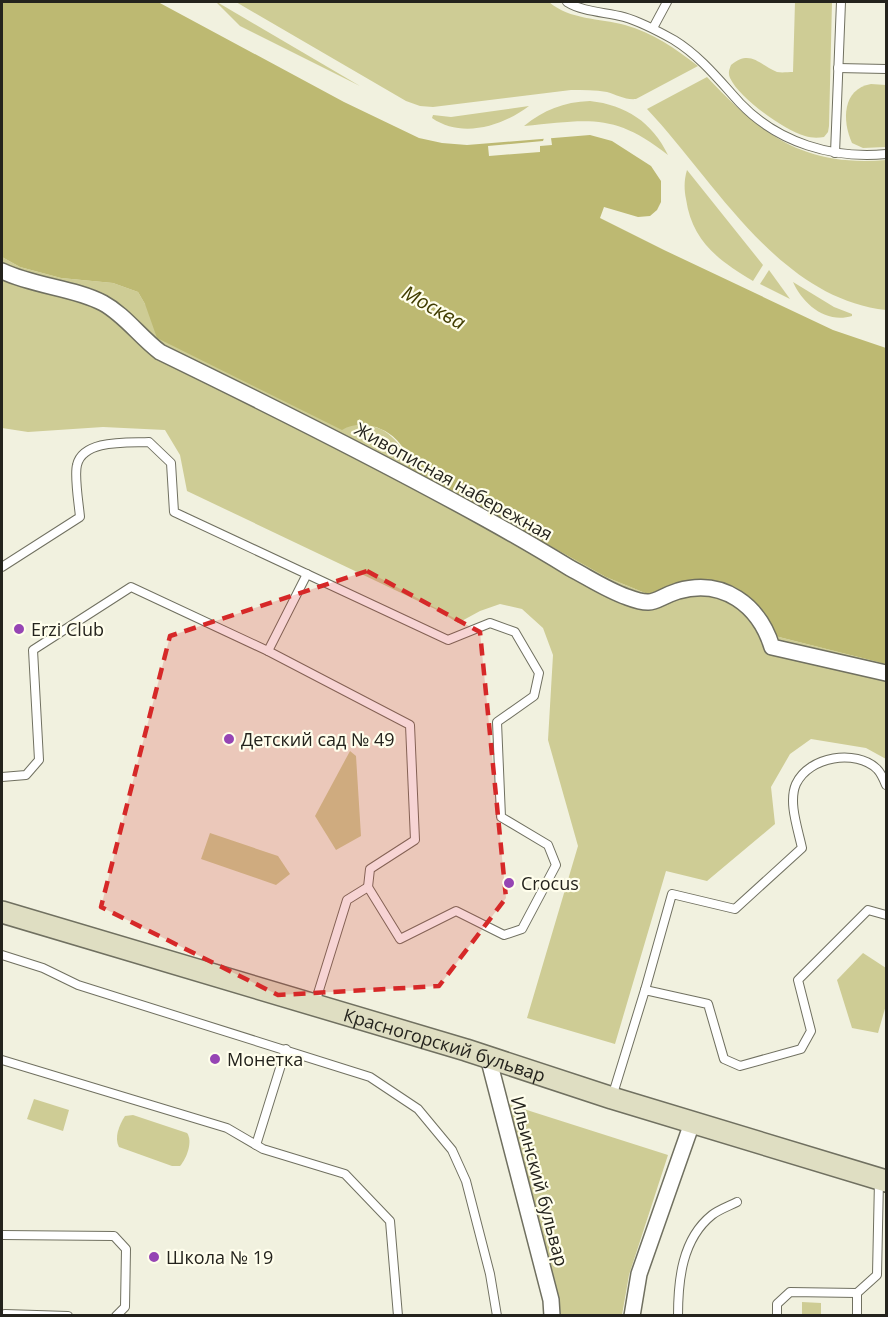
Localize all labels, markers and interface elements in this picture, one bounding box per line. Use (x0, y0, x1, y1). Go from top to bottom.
water label: Москва (397, 279, 471, 335)
street label: Живописная набережная (351, 416, 557, 546)
place label: Erzi Club (31, 617, 104, 641)
marker: Erzi Club (12, 622, 26, 636)
place label: Детский сад № 49 (241, 727, 395, 751)
marker: Детский сад № 49 (222, 732, 236, 746)
place label: Crocus (521, 871, 579, 895)
marker: Crocus (502, 876, 516, 890)
street label: Красногорский бульвар (341, 1002, 549, 1087)
place label: Монетка (227, 1047, 303, 1071)
marker: Монетка (208, 1052, 222, 1066)
street label: Ильинский бульвар (506, 1093, 574, 1269)
place label: Школа № 19 (166, 1245, 273, 1269)
marker: Школа № 19 (147, 1250, 161, 1264)

